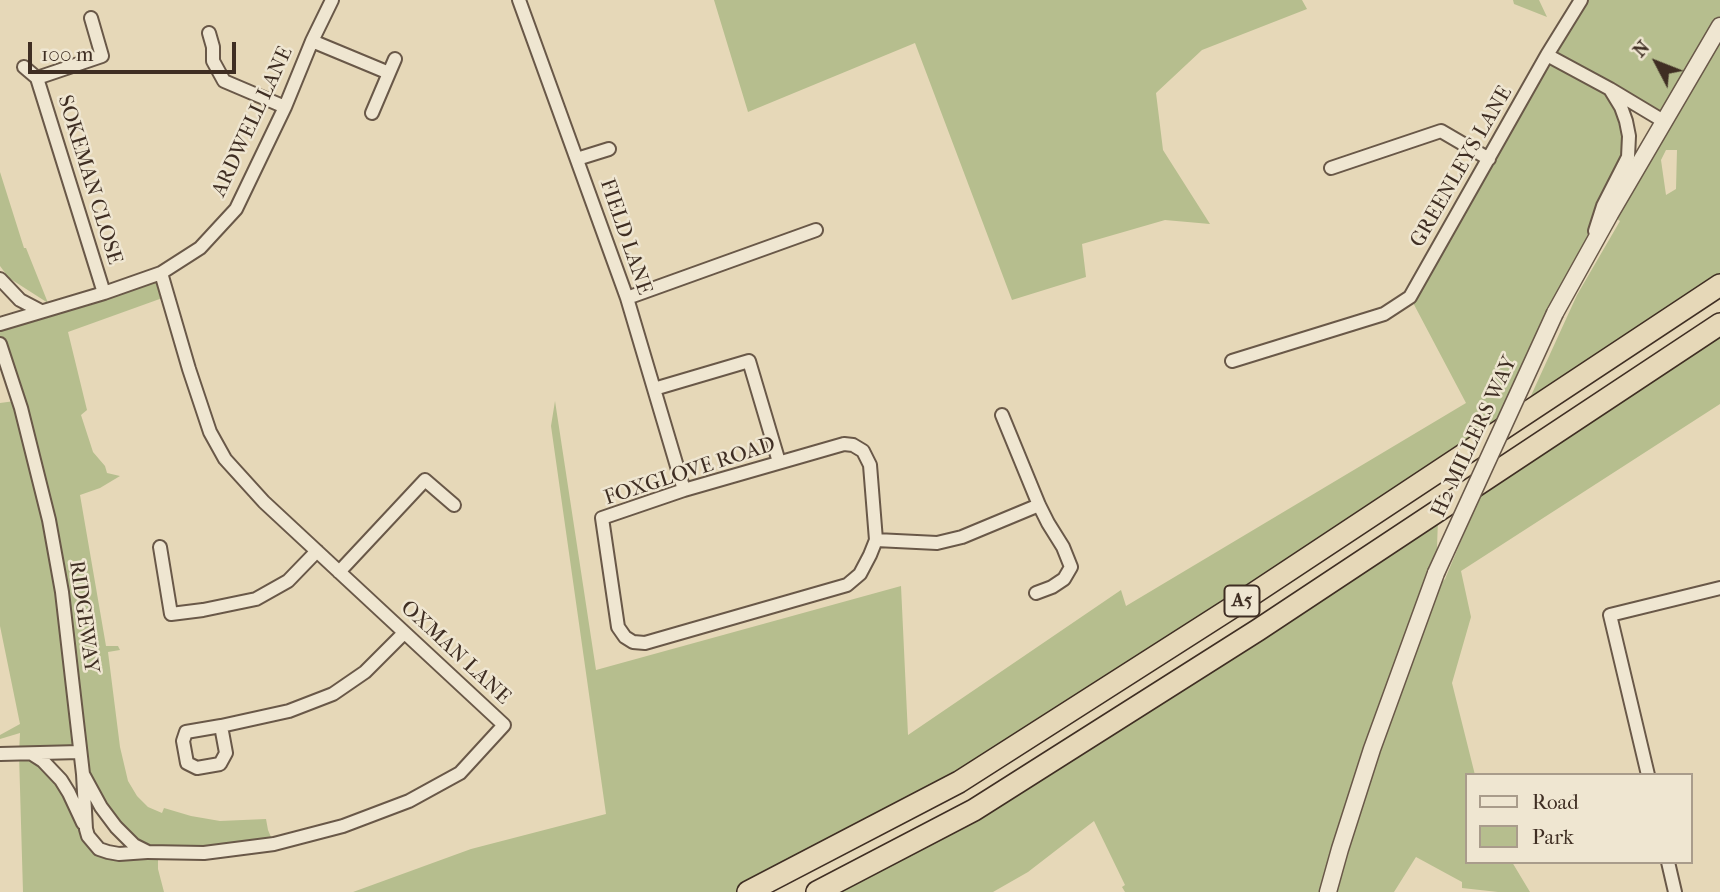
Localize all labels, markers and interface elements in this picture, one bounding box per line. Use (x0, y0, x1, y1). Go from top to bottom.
scale bar (32, 28, 240, 72)
north arrow (1622, 28, 1692, 98)
text: N (1628, 36, 1654, 62)
text: 100 m (41, 42, 94, 66)
street label: ARDWELL LANE (207, 43, 299, 201)
street label: GREENLEYS LANE (1406, 82, 1518, 252)
street label: SOKEMAN CLOSE (51, 92, 127, 268)
street label: FIELD LANE (593, 176, 657, 298)
street label: H2 MILLERS WAY (1427, 353, 1523, 521)
street label: FOXGLOVE ROAD (601, 432, 779, 512)
street label: RIDGEWAY (63, 559, 103, 675)
road number: A5 (1224, 586, 1260, 616)
street label: OXMAN LANE (395, 596, 515, 710)
legend (1464, 773, 1692, 864)
text: Road (1532, 790, 1579, 814)
text: Park (1532, 825, 1574, 849)

